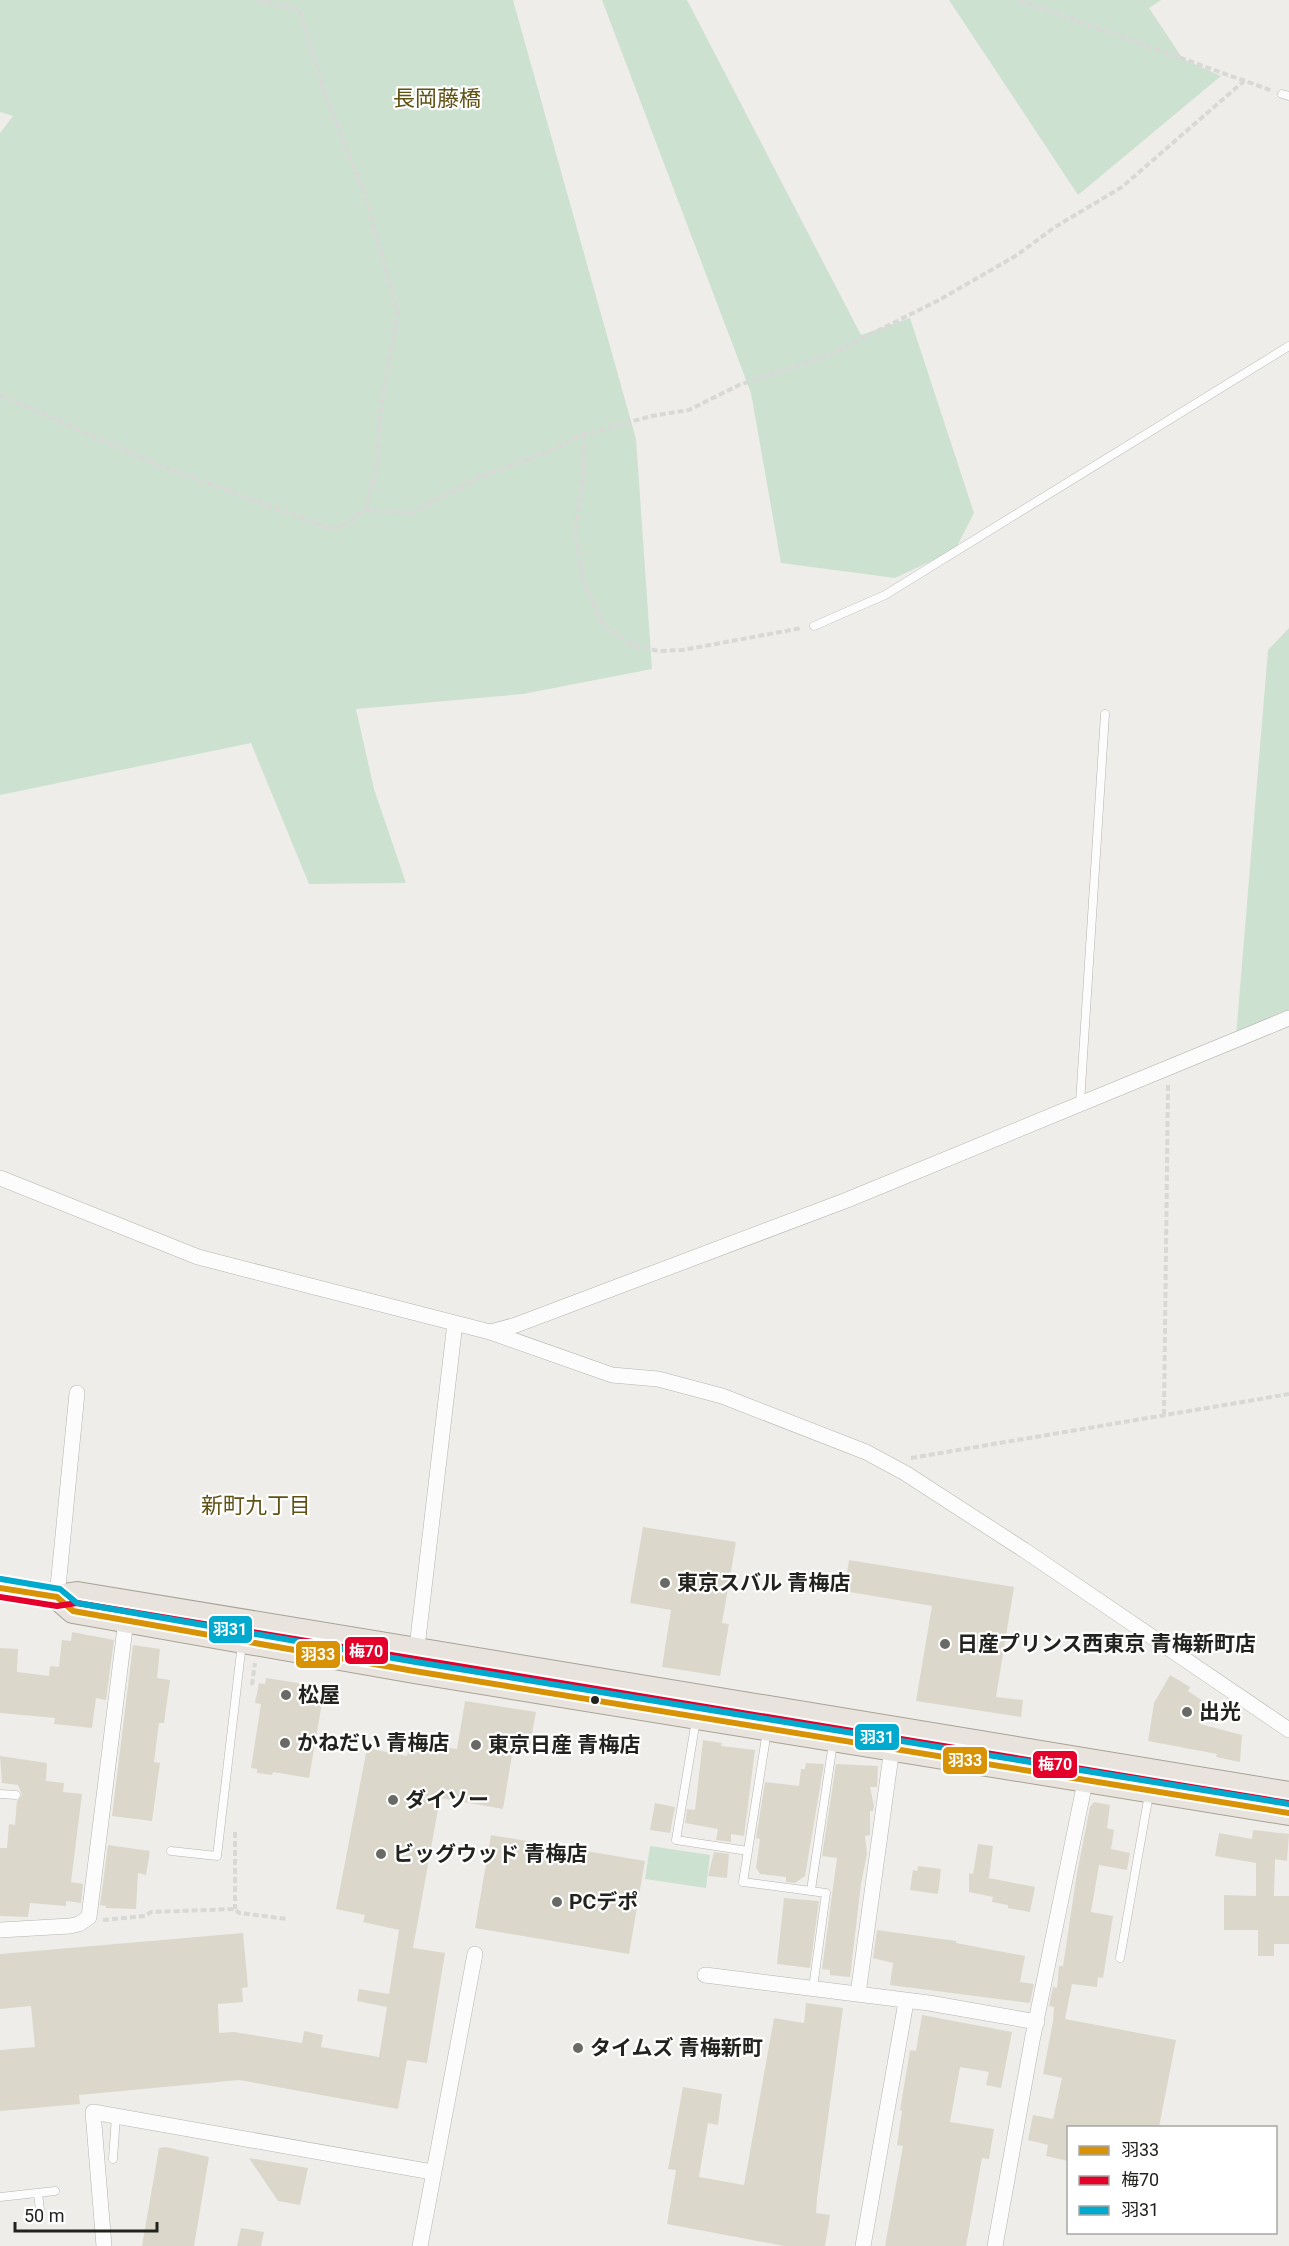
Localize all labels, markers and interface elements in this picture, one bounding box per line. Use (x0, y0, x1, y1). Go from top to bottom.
district label: 長岡藤橋 (393, 86, 481, 111)
district label: 新町九丁目 (201, 1493, 311, 1518)
place label: 東京スバル 青梅店 (677, 1571, 850, 1595)
marker: 東京スバル 青梅店 (658, 1576, 672, 1590)
line badge: 羽31 (208, 1615, 253, 1644)
text: 羽31 (213, 1620, 247, 1639)
place label: 日産プリンス西東京 青梅新町店 (957, 1632, 1256, 1656)
line badge: 梅70 (344, 1636, 389, 1665)
marker: 日産プリンス西東京 青梅新町店 (938, 1637, 952, 1651)
line badge: 羽33 (295, 1640, 341, 1669)
text: 梅70 (349, 1642, 383, 1661)
text: 羽33 (301, 1645, 335, 1664)
place label: 松屋 (298, 1683, 340, 1707)
marker: 松屋 (279, 1688, 293, 1702)
unlabelled marker (589, 1694, 601, 1706)
place label: 出光 (1199, 1700, 1241, 1724)
marker: 出光 (1180, 1705, 1194, 1719)
line badge: 羽31 (854, 1723, 900, 1751)
text: 羽31 (860, 1728, 894, 1747)
place label: かねだい 青梅店 (297, 1731, 449, 1755)
place label: 東京日産 青梅店 (488, 1733, 640, 1757)
marker: かねだい 青梅店 (278, 1736, 292, 1750)
marker: 東京日産 青梅店 (469, 1738, 483, 1752)
line badge: 羽33 (942, 1746, 988, 1775)
line badge: 梅70 (1032, 1750, 1078, 1779)
text: 羽33 (948, 1751, 982, 1770)
text: 梅70 (1038, 1755, 1072, 1774)
place label: ダイソー (405, 1788, 489, 1812)
marker: ダイソー (386, 1793, 400, 1807)
place label: ビッグウッド 青梅店 (393, 1842, 587, 1866)
marker: ビッグウッド 青梅店 (374, 1847, 388, 1861)
place label: PCデポ (569, 1890, 638, 1914)
marker: PCデポ (550, 1895, 564, 1909)
place label: タイムズ 青梅新町 (590, 2036, 763, 2060)
marker: タイムズ 青梅新町 (571, 2041, 585, 2055)
legend (1067, 2126, 1277, 2234)
text: 羽33 (1121, 2139, 1159, 2160)
text: 梅70 (1121, 2169, 1159, 2190)
scale bar (15, 2195, 158, 2233)
text: 羽31 (1121, 2199, 1159, 2220)
text: 50 m (24, 2205, 64, 2226)

